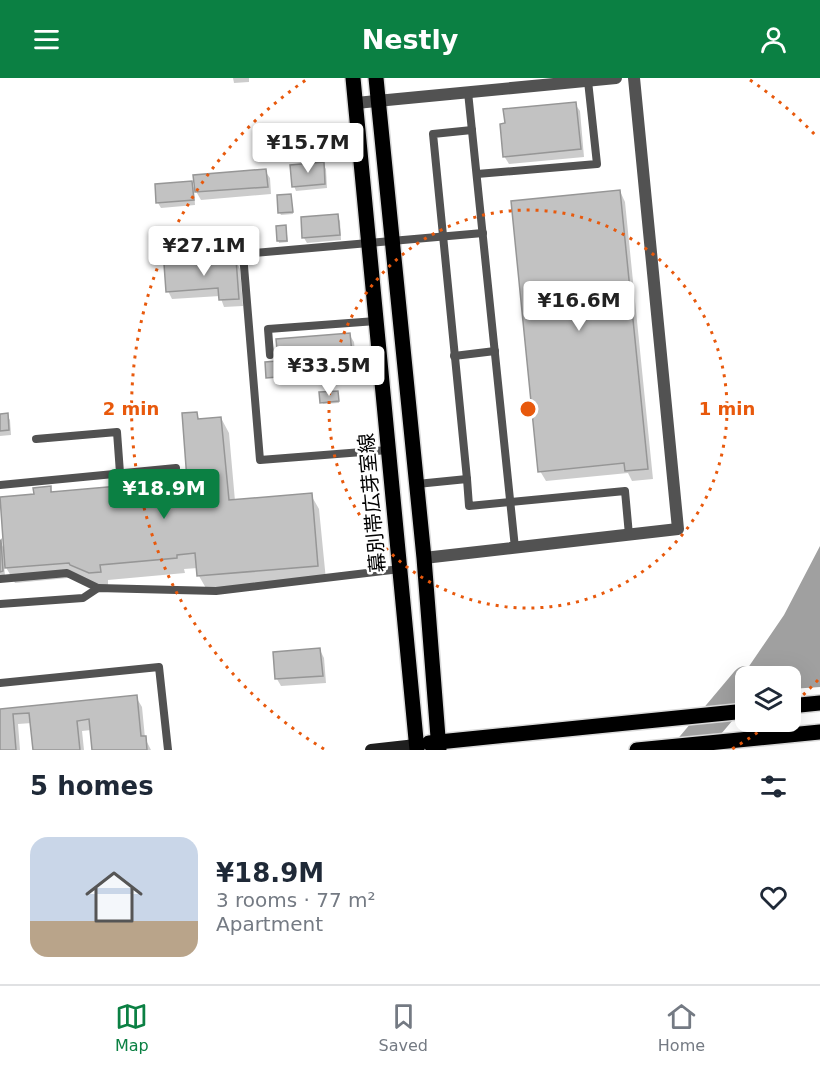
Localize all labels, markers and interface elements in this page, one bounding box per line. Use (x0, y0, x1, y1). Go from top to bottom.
icon: menu (30, 23, 63, 56)
icon: person (757, 23, 790, 56)
text: Nestly (362, 24, 458, 55)
pin: ¥15.7M (259, 123, 357, 174)
text: ¥15.7M (266, 130, 350, 154)
pin: ¥27.1M (155, 226, 253, 277)
text: ¥27.1M (162, 233, 246, 257)
pin: ¥16.6M (530, 281, 628, 332)
text: ¥16.6M (537, 288, 621, 312)
pin: ¥33.5M (280, 346, 378, 397)
text: ¥33.5M (287, 353, 371, 377)
text: 2 min (103, 398, 159, 419)
text: 1 min (699, 398, 755, 419)
centre of rings (518, 399, 538, 419)
street label: 幕別帯広芽室線 (354, 432, 390, 574)
pin: ¥18.9M (115, 469, 213, 520)
text: ¥18.9M (122, 476, 206, 500)
map controls (735, 666, 801, 732)
button: layers (735, 666, 801, 732)
icon: filters (757, 770, 790, 803)
text: 5 homes (30, 771, 154, 801)
text: ¥18.9M (216, 858, 324, 888)
icon: home (78, 861, 150, 933)
icon: heart (757, 881, 790, 914)
text: 3 rooms · 77 m² (216, 888, 376, 912)
text: Apartment (216, 912, 323, 936)
tab: Map (115, 1000, 149, 1055)
tab: Saved (379, 1000, 428, 1055)
tab: Home (658, 1000, 705, 1055)

